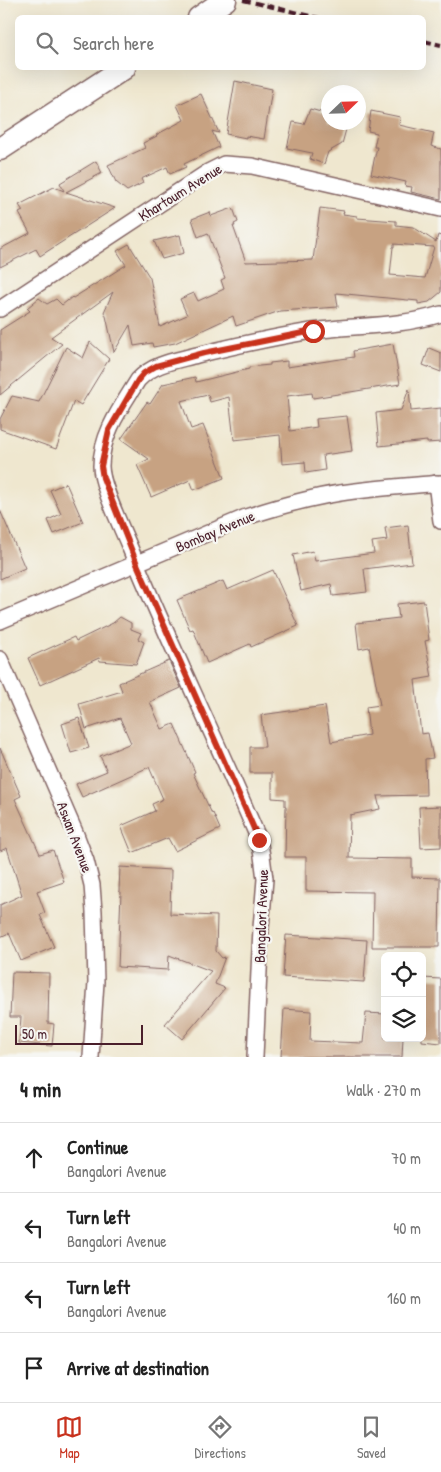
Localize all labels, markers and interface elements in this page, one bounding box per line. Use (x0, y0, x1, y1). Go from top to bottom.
search box (15, 15, 426, 70)
icon: search (33, 29, 61, 57)
text: Search here (73, 30, 154, 56)
north arrow (321, 85, 366, 130)
street label: Khartoum Avenue (134, 158, 226, 226)
route start (302, 320, 325, 343)
street label: Bombay Avenue (172, 505, 258, 557)
street label: Aswan Avenue (52, 799, 98, 875)
route end (248, 829, 271, 852)
street label: Bangalori Avenue (249, 869, 273, 963)
map controls (381, 952, 426, 1042)
button: locate (381, 952, 426, 997)
button: layers (381, 997, 426, 1042)
scale bar (15, 1022, 142, 1045)
text: 50 m (22, 1024, 47, 1043)
text: 4 min (20, 1075, 61, 1104)
text: Walk · 270 m (346, 1079, 421, 1101)
text: Continue (67, 1134, 128, 1160)
icon: ahead (20, 1144, 48, 1172)
text: 70 m (391, 1147, 421, 1169)
text: Bangalori Avenue (67, 1160, 167, 1182)
text: Turn left (67, 1204, 130, 1230)
icon: left (20, 1214, 48, 1242)
text: 40 m (393, 1217, 421, 1239)
text: Bangalori Avenue (67, 1230, 167, 1252)
text: Turn left (67, 1274, 130, 1300)
icon: left (20, 1284, 48, 1312)
text: 160 m (387, 1287, 421, 1309)
text: Bangalori Avenue (67, 1300, 167, 1322)
icon: arrive (20, 1354, 48, 1382)
text: Arrive at destination (67, 1355, 209, 1381)
tab: Map (55, 1413, 83, 1462)
tab: Directions (194, 1413, 246, 1462)
tab: Saved (357, 1413, 386, 1462)

